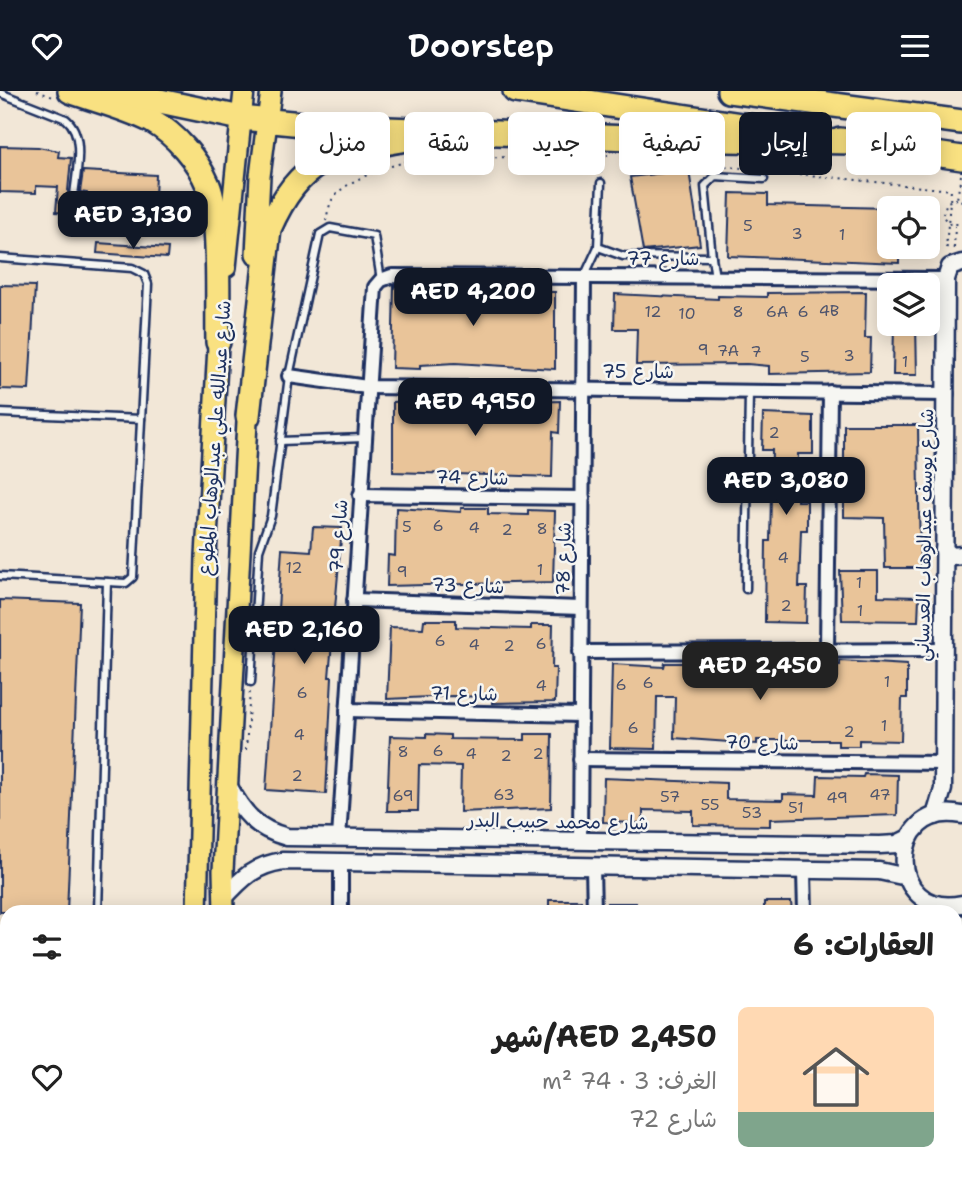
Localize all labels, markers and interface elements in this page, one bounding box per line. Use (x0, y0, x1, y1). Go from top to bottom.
text: Doorstep (408, 24, 554, 67)
icon: heart (28, 27, 66, 65)
icon: menu (896, 27, 934, 65)
chip: منزل (295, 112, 390, 175)
chip: شقة (404, 112, 494, 175)
chip: جديد (508, 112, 605, 175)
chip: تصفية (619, 112, 725, 175)
chip: إيجار (739, 112, 832, 175)
chip: شراء (846, 112, 941, 175)
pin: AED 3,130 (53, 191, 213, 251)
map controls (877, 196, 940, 336)
button: locate (877, 196, 940, 259)
text: AED 3,130 (74, 199, 192, 229)
house number: 5 (743, 215, 753, 236)
house number: 3 (791, 223, 803, 244)
house number: 1 (839, 224, 845, 245)
street label: شارع 77 (626, 246, 700, 272)
pin: AED 4,200 (393, 268, 553, 328)
button: layers (877, 273, 940, 336)
text: AED 4,200 (410, 276, 536, 306)
street label: شارع عبدالله علي عبدالوهاب المطوع (192, 299, 241, 577)
house number: 4B (819, 300, 839, 321)
house number: 12 (644, 301, 662, 322)
house number: 8 (732, 301, 744, 322)
house number: 6A (766, 301, 788, 322)
house number: 6 (797, 301, 809, 322)
house number: 10 (678, 303, 696, 324)
house number: 9 (697, 339, 709, 360)
house number: 7A (717, 340, 739, 361)
house number: 7 (750, 341, 762, 362)
house number: 3 (843, 345, 855, 366)
house number: 5 (800, 346, 810, 367)
house number: 1 (902, 351, 908, 372)
street label: شارع 75 (602, 359, 674, 385)
pin: AED 4,950 (395, 379, 555, 438)
text: AED 4,950 (414, 386, 536, 416)
street label: شارع يوسف عبدالوهاب العدساني (910, 408, 943, 662)
house number: 2 (768, 422, 780, 443)
pin: AED 3,080 (706, 457, 866, 517)
street label: شارع 74 (435, 464, 509, 492)
text: AED 3,080 (723, 465, 849, 495)
street label: شارع 79 (323, 498, 355, 574)
house number: 6 (432, 515, 444, 536)
house number: 5 (402, 516, 412, 537)
house number: 4 (468, 517, 480, 538)
house number: 8 (536, 518, 548, 539)
house number: 2 (501, 519, 513, 540)
street label: شارع 78 (550, 522, 578, 596)
house number: 4 (777, 547, 789, 568)
house number: 12 (285, 557, 303, 578)
house number: 1 (537, 559, 543, 580)
house number: 9 (396, 561, 408, 582)
street label: شارع 73 (431, 572, 505, 600)
house number: 1 (856, 572, 862, 593)
house number: 2 (780, 595, 792, 616)
house number: 1 (857, 600, 863, 621)
pin: AED 2,160 (224, 607, 384, 666)
text: AED 2,160 (245, 614, 363, 644)
house number: 6 (434, 630, 446, 651)
house number: 6 (535, 633, 547, 654)
house number: 4 (468, 634, 480, 655)
house number: 2 (503, 635, 515, 656)
pin: AED 2,450 (680, 643, 840, 702)
text: AED 2,450 (698, 650, 822, 680)
house number: 1 (884, 671, 890, 692)
house number: 6 (642, 672, 654, 693)
house number: 6 (615, 674, 627, 695)
house number: 4 (535, 675, 547, 696)
street label: شارع 71 (430, 680, 498, 708)
house number: 6 (296, 682, 308, 703)
house number: 1 (881, 715, 887, 736)
house number: 6 (627, 717, 639, 738)
house number: 2 (843, 721, 855, 742)
house number: 4 (293, 724, 305, 745)
street label: شارع 70 (725, 729, 799, 757)
house number: 6 (432, 740, 444, 761)
house number: 8 (397, 741, 409, 762)
house number: 4 (465, 743, 477, 764)
house number: 2 (532, 743, 544, 764)
house number: 2 (500, 745, 512, 766)
house number: 2 (291, 765, 303, 786)
house number: 63 (493, 784, 515, 805)
house number: 47 (869, 784, 891, 805)
house number: 69 (392, 785, 414, 806)
house number: 57 (660, 786, 680, 807)
house number: 49 (826, 787, 848, 808)
house number: 55 (700, 794, 720, 815)
house number: 51 (788, 797, 804, 818)
house number: 53 (742, 802, 762, 823)
street label: شارع محمد حبيب البدر (465, 807, 649, 837)
text: العقارات: 6 (793, 924, 934, 965)
icon: filters (28, 928, 66, 966)
text: AED 2,450/شهر (493, 1016, 717, 1057)
icon: home (794, 1035, 878, 1119)
icon: heart (28, 1058, 66, 1096)
text: الغرف: 3 · 74 m² (542, 1066, 717, 1096)
text: شارع 72 (629, 1104, 717, 1134)

